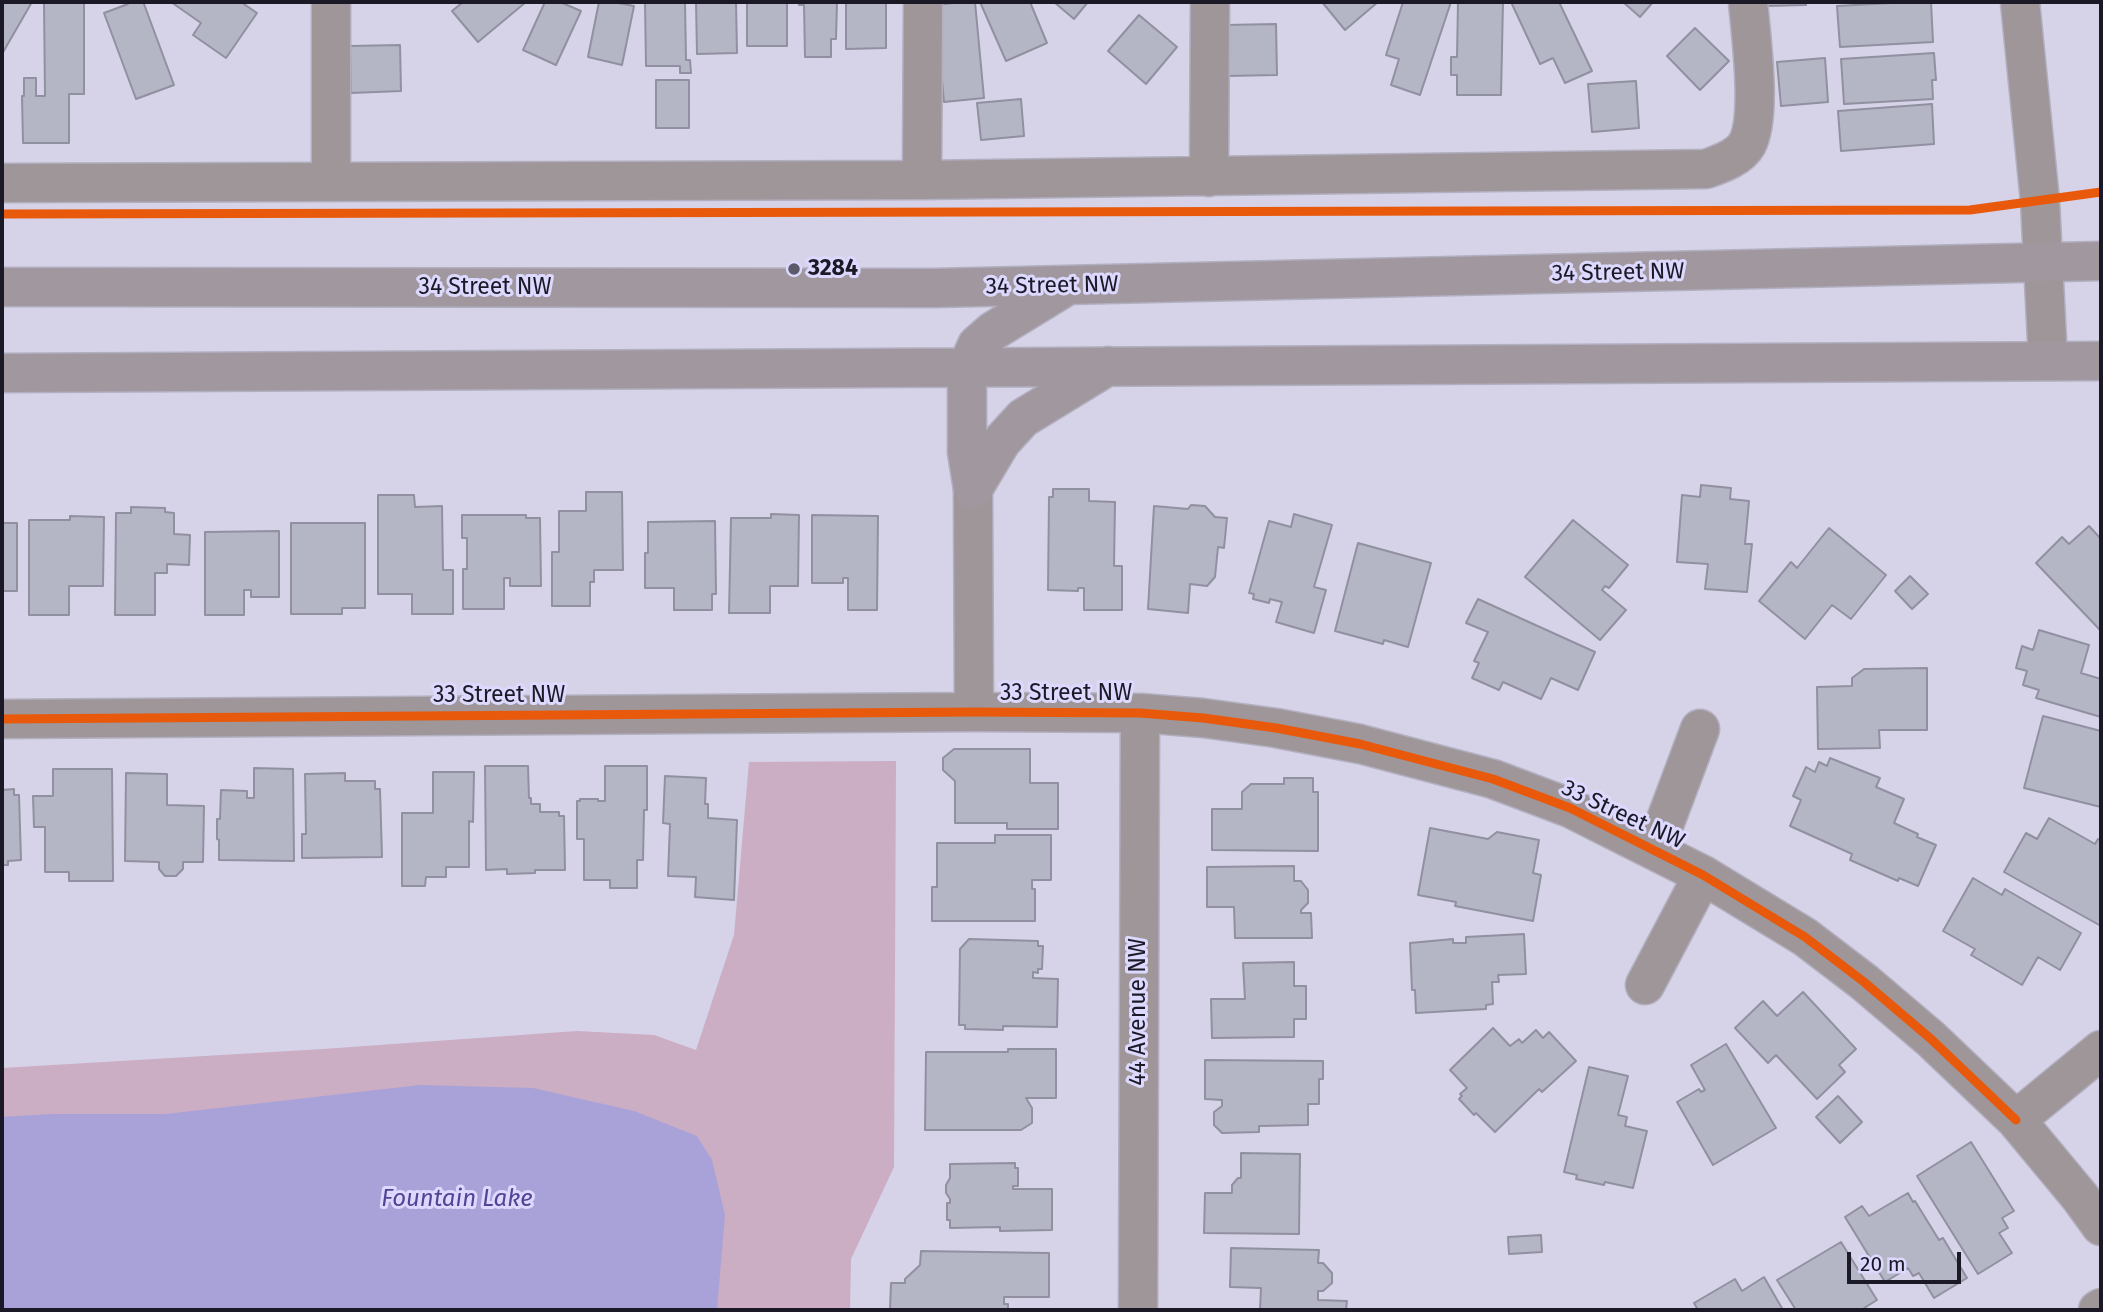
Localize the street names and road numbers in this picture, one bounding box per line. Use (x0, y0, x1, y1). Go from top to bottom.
street label: 34 Street NW (1551, 258, 1685, 288)
street label: 34 Street NW (985, 271, 1119, 301)
street label: 34 Street NW (419, 274, 551, 302)
street label: 33 Street NW (1000, 680, 1132, 708)
street label: 33 Street NW (433, 682, 565, 710)
street label: 33 Street NW (1557, 775, 1689, 855)
street label: 44 Avenue NW (1125, 938, 1153, 1086)

